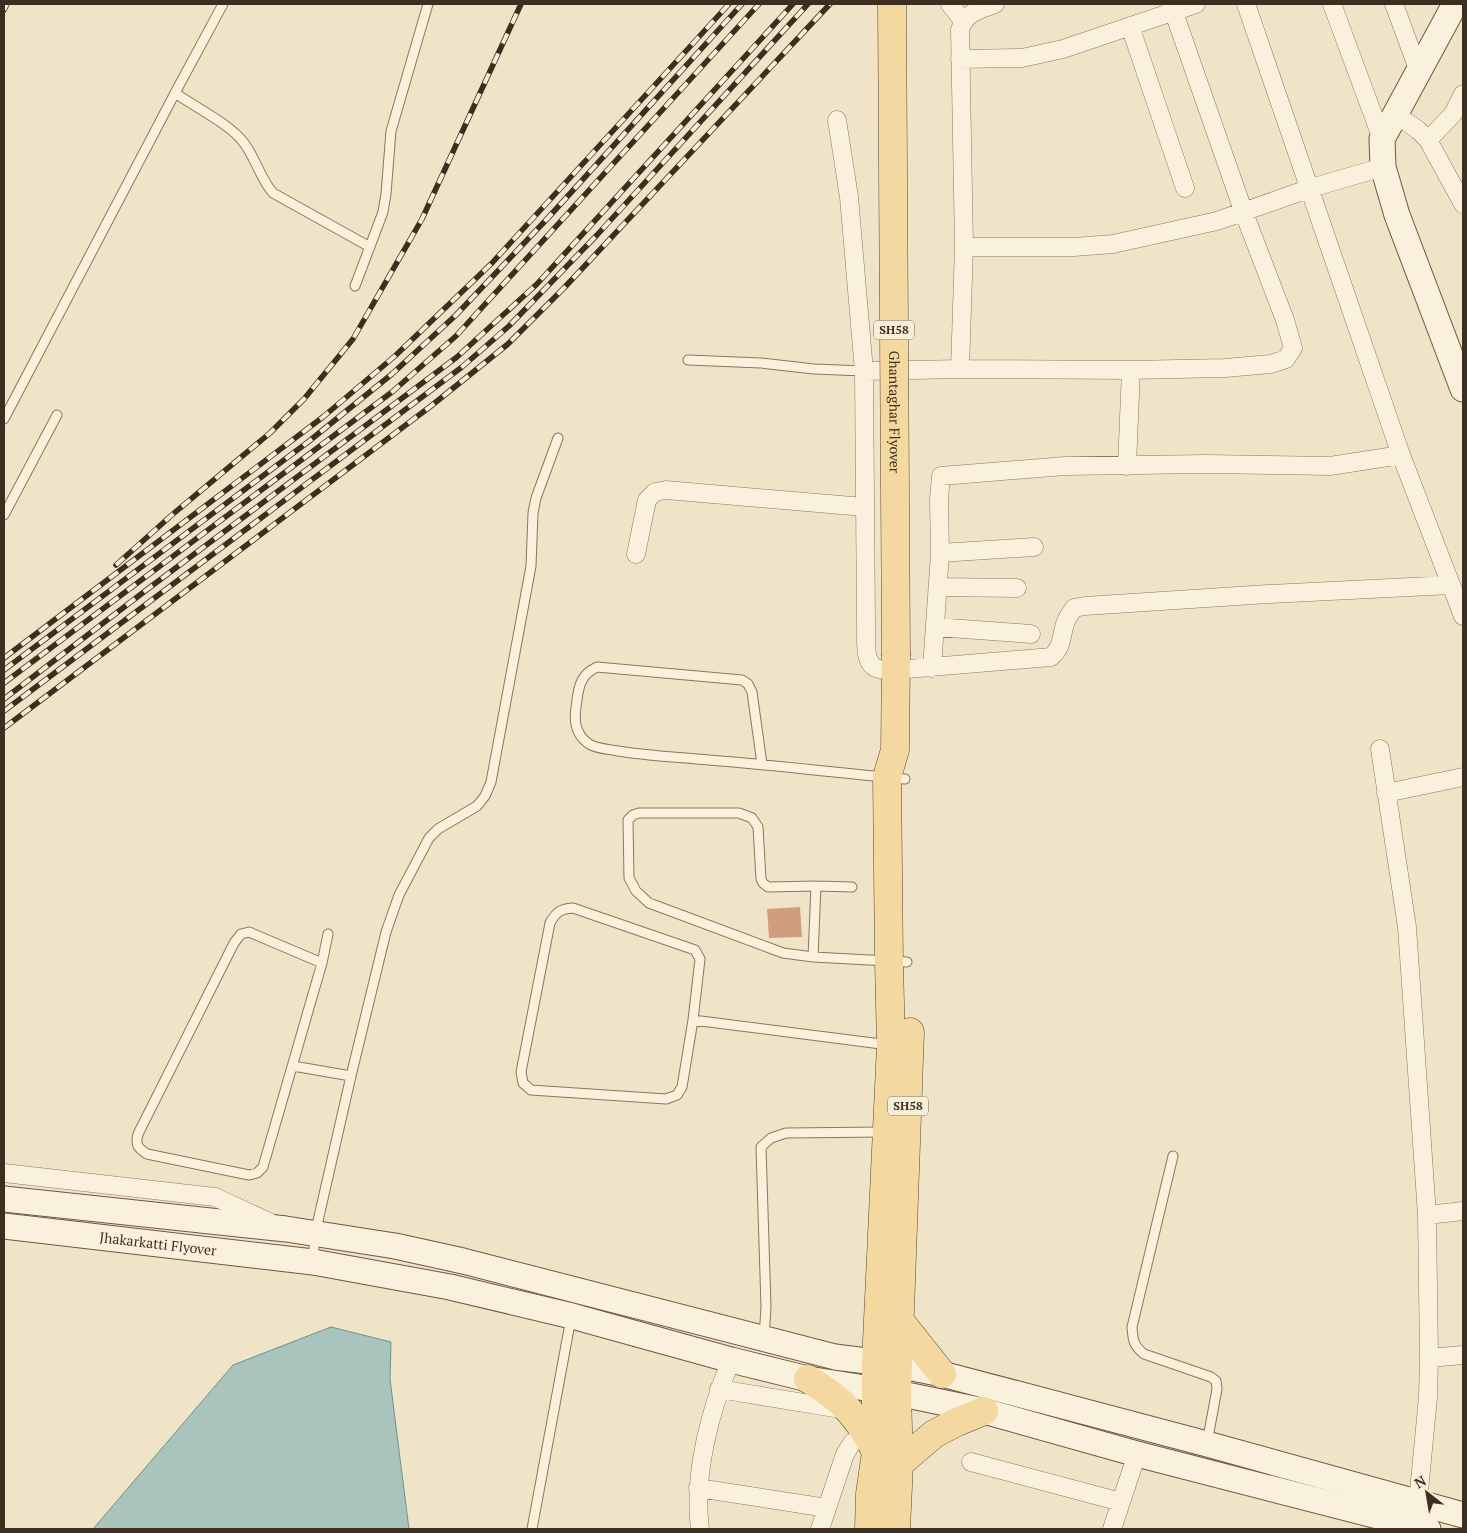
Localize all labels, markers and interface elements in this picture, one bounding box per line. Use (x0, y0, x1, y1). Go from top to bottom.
road number: SH58 (874, 320, 914, 340)
street label: Ghantaghar Flyover (885, 351, 905, 474)
road number: SH58 (888, 1096, 928, 1116)
street label: Jhakarkatti Flyover (99, 1227, 218, 1260)
north arrow (1402, 1468, 1452, 1518)
text: N (1411, 1470, 1430, 1492)

